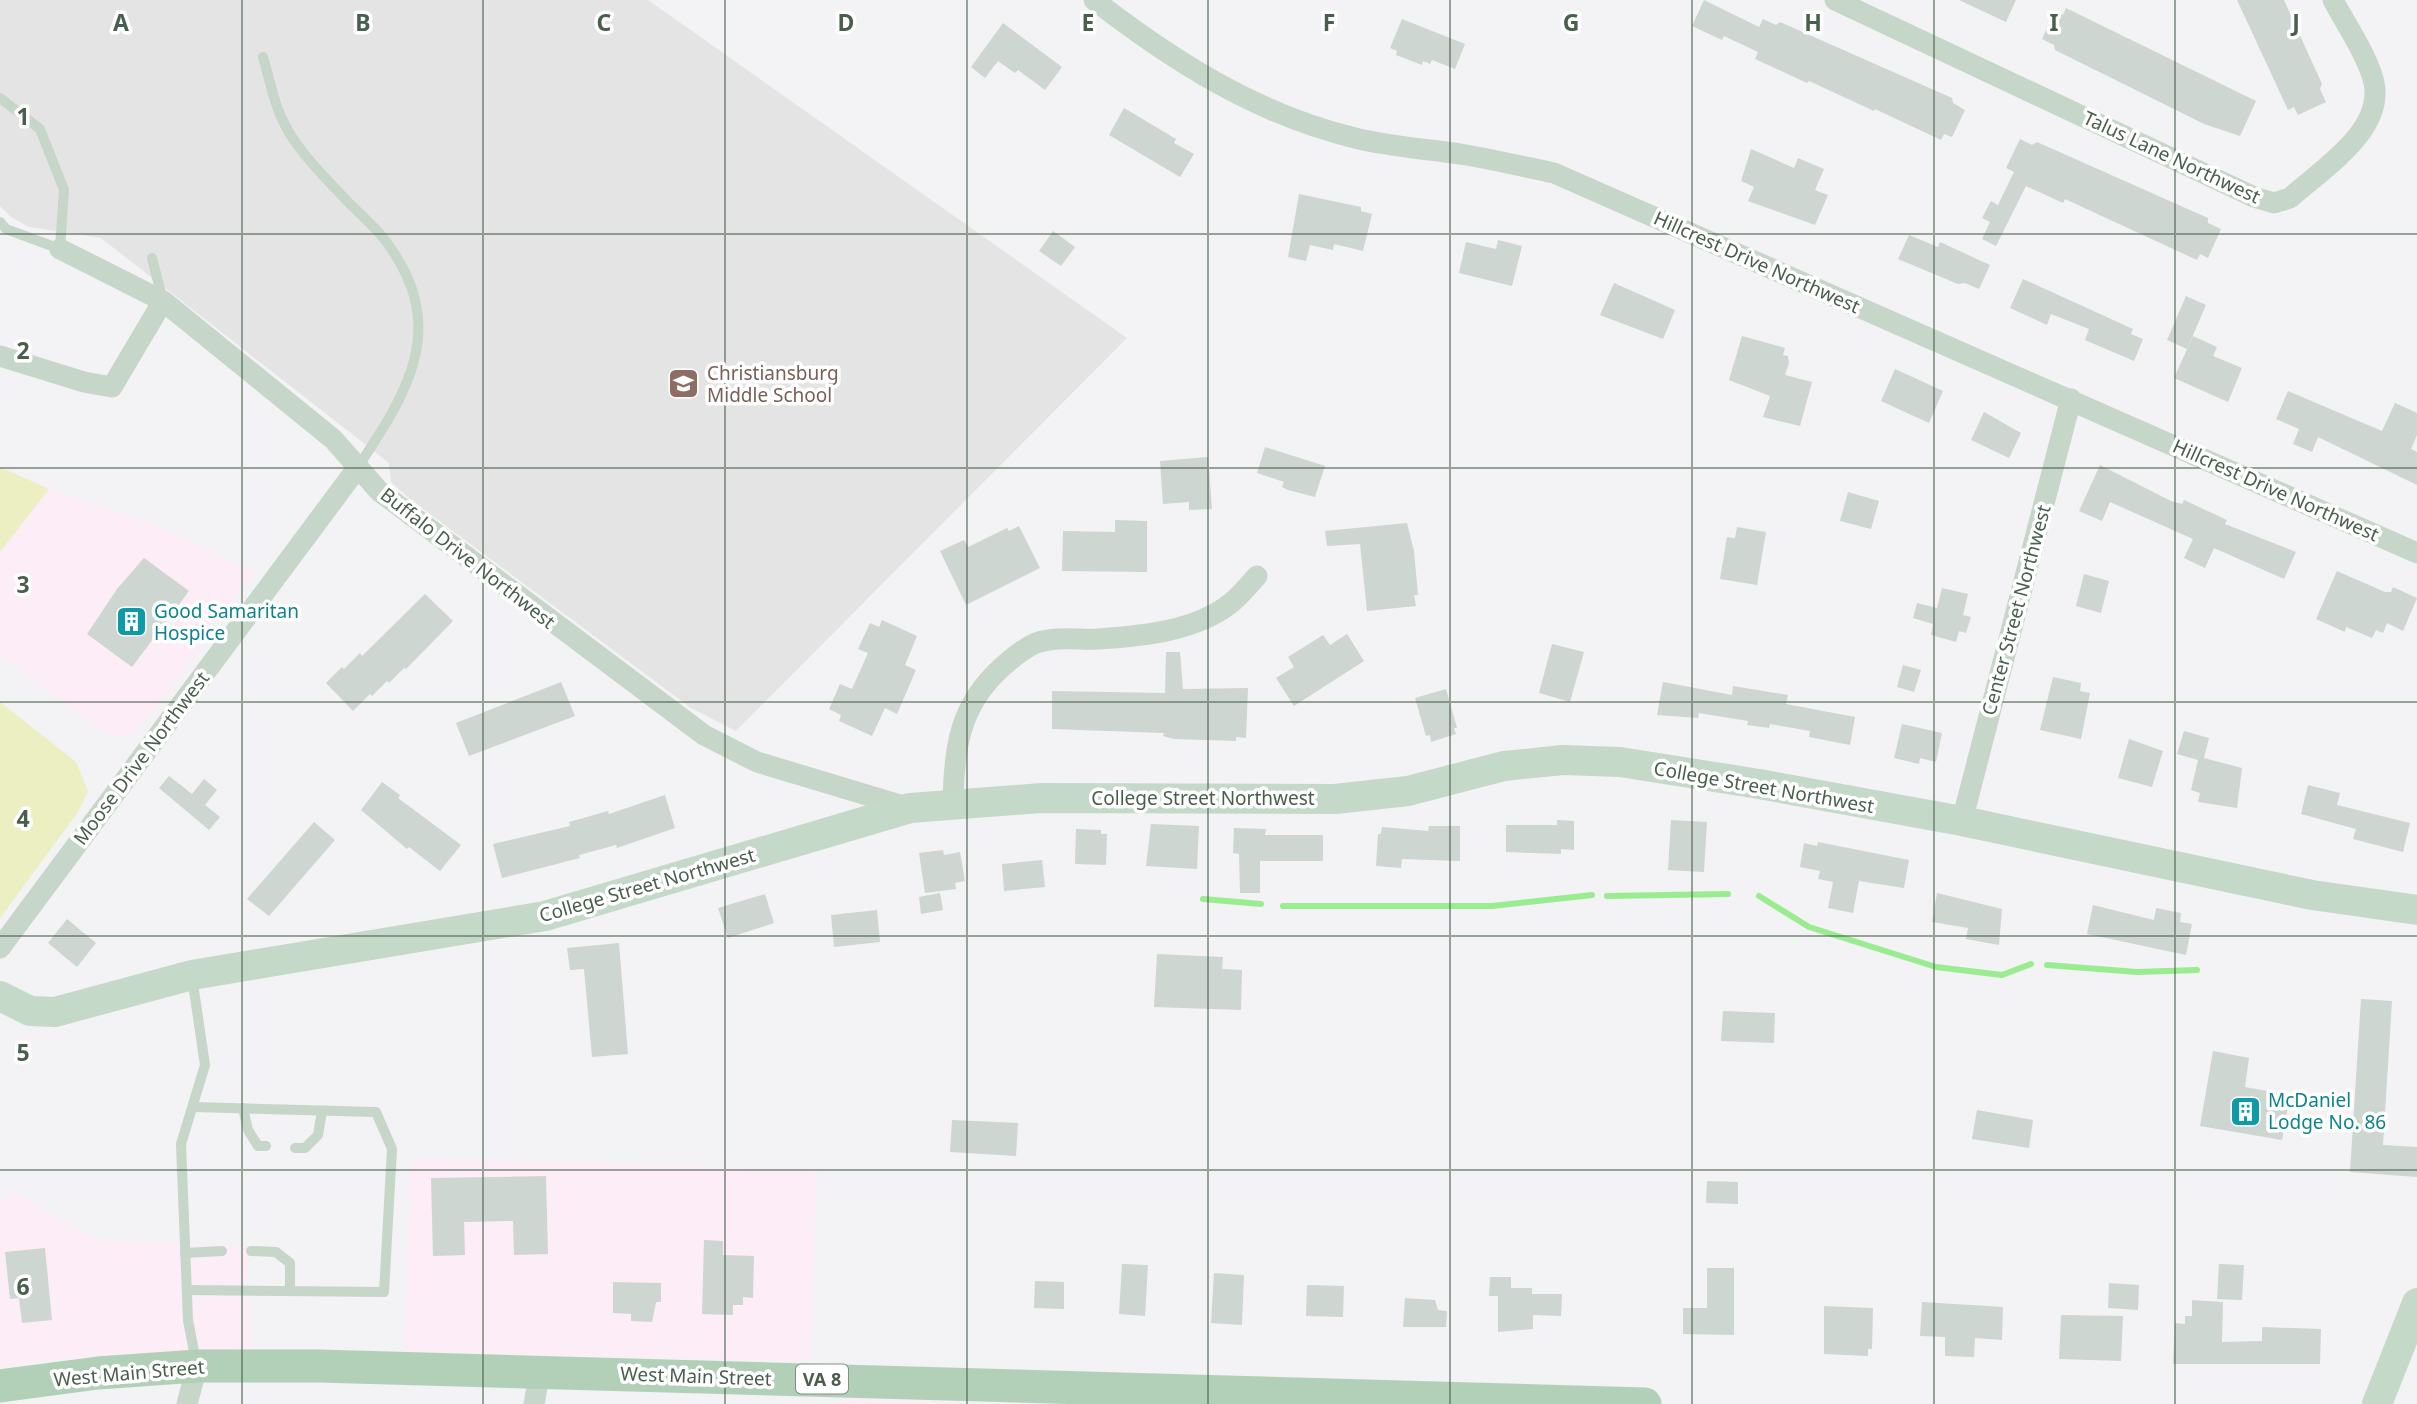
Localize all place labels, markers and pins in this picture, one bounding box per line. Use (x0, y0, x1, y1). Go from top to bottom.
place label: Christiansburg Middle School (707, 360, 839, 408)
school or university icon: Christiansburg Middle School (667, 367, 701, 401)
place label: Good Samaritan Hospice (154, 598, 299, 646)
building icon: Good Samaritan Hospice (114, 605, 148, 639)
place label: McDaniel Lodge No. 86 (2268, 1087, 2386, 1135)
building icon: McDaniel Lodge No. 86 (2228, 1094, 2262, 1128)

